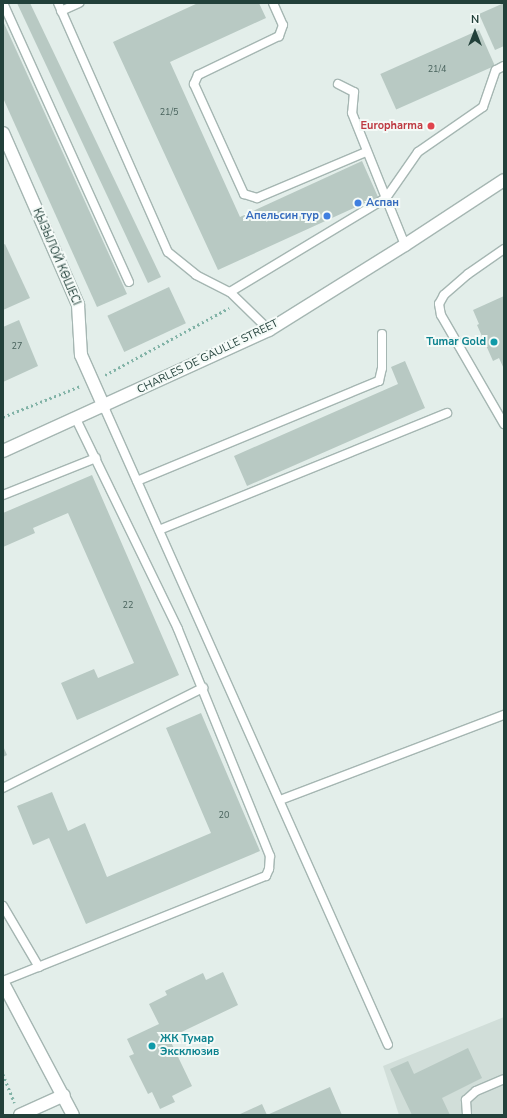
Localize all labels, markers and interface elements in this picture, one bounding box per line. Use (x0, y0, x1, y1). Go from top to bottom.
north arrow (455, 12, 495, 52)
text: N (471, 12, 479, 27)
house number: 21/4 (428, 64, 446, 74)
house number: 21/5 (160, 107, 178, 117)
place label: Europharma (360, 119, 423, 133)
marker: Europharma (426, 121, 436, 131)
place label: Аспан (366, 196, 399, 210)
marker: Аспан (353, 198, 363, 208)
street label: ҚЫЗЫЛОЙ КӨШЕСІ (30, 206, 82, 308)
place label: Апельсин тур (246, 209, 319, 223)
marker: Апельсин тур (322, 211, 332, 221)
street label: CHARLES DE GAULLE STREET (135, 317, 281, 397)
place label: Tumar Gold (426, 335, 486, 349)
marker: Tumar Gold (489, 337, 499, 347)
house number: 27 (12, 341, 22, 351)
house number: 22 (123, 600, 133, 610)
house number: 20 (219, 810, 229, 820)
place label: ЖК Тумар Эксклюзив (160, 1033, 219, 1059)
marker: ЖК Тумар Эксклюзив (147, 1041, 157, 1051)

